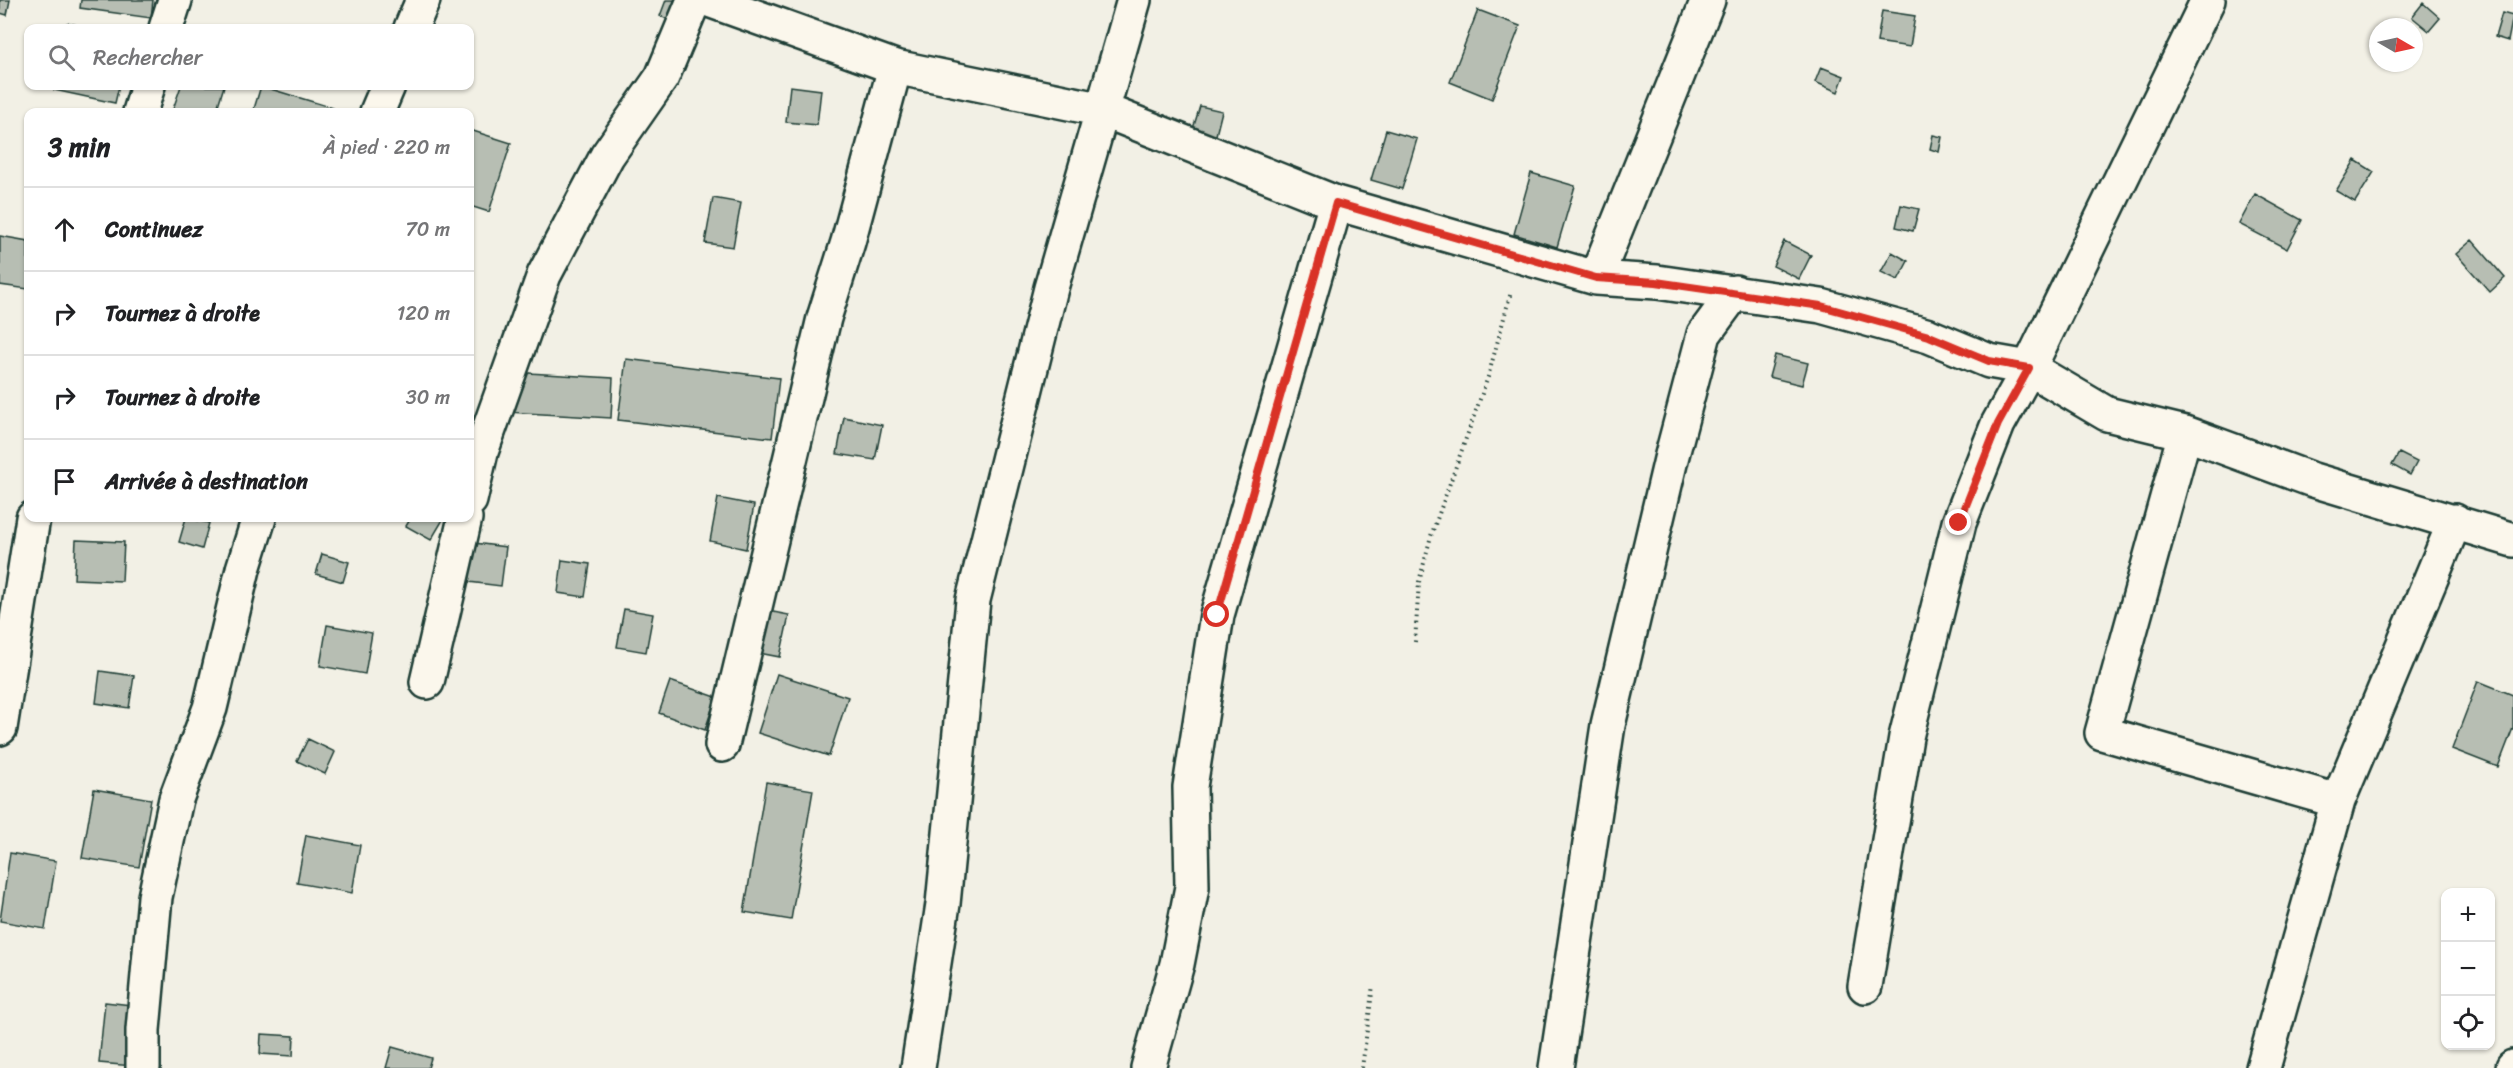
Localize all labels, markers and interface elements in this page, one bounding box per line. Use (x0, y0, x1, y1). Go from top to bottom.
north arrow (2369, 18, 2423, 72)
search box (24, 24, 474, 90)
text: Rechercher (93, 38, 203, 77)
icon: search (45, 41, 78, 74)
text: 3 min (48, 124, 110, 170)
text: À pied · 220 m (323, 130, 450, 165)
text: Continuez (105, 210, 203, 249)
text: 70 m (405, 212, 450, 247)
icon: ahead (48, 213, 81, 246)
text: Tournez à droite (105, 294, 260, 333)
text: 120 m (397, 296, 450, 331)
icon: right (48, 297, 81, 330)
text: Tournez à droite (105, 378, 260, 417)
text: 30 m (406, 380, 450, 415)
icon: right (48, 381, 81, 414)
text: Arrivée à destination (105, 462, 308, 501)
icon: arrive (48, 465, 81, 498)
route end (1945, 509, 1971, 535)
route start (1203, 601, 1229, 627)
map controls (2441, 888, 2495, 1050)
button: + (2441, 888, 2495, 942)
button: − (2441, 942, 2495, 996)
button: locate (2441, 996, 2495, 1050)

